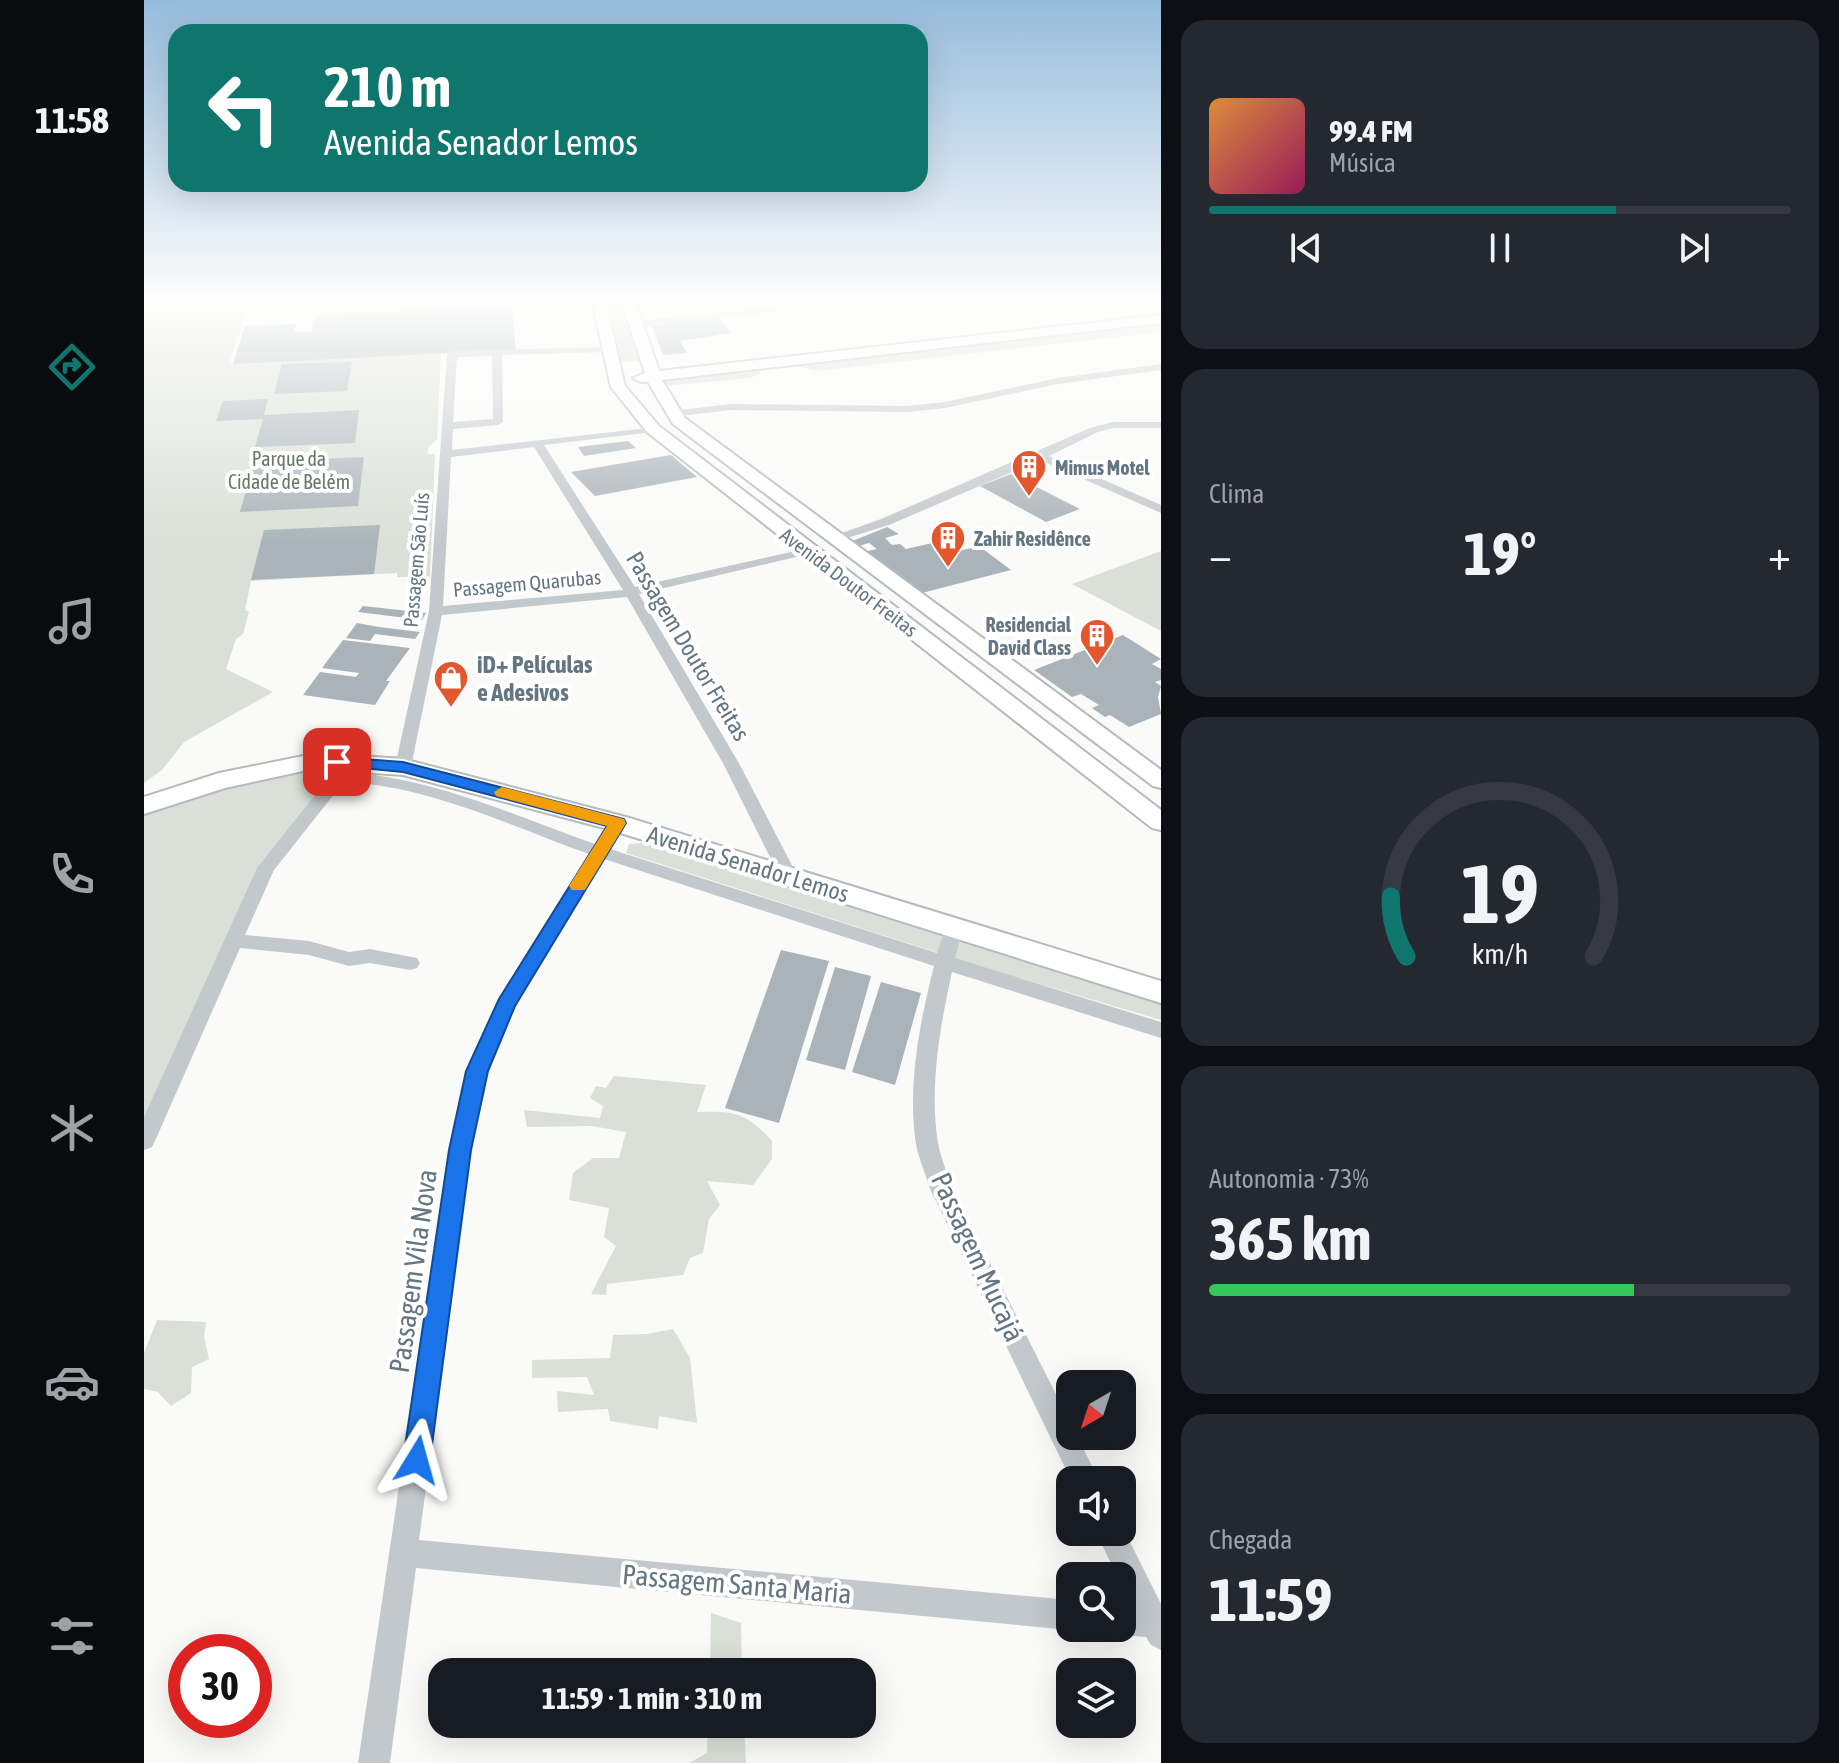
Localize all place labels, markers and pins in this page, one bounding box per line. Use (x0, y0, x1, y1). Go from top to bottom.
building icon: Mimus Motel (1010, 448, 1048, 498)
place label: Mimus Motel (1055, 456, 1150, 479)
building icon: Zahir Residênce (929, 519, 967, 569)
place label: Zahir Residênce (974, 527, 1091, 550)
place label: Residencial David Class (985, 613, 1072, 659)
building icon: Residencial David Class (1078, 617, 1116, 667)
place label: iD+ Películas e Adesivos (477, 651, 593, 706)
shop icon: iD+ Películas e Adesivos (432, 659, 470, 709)
pin (303, 728, 371, 796)

